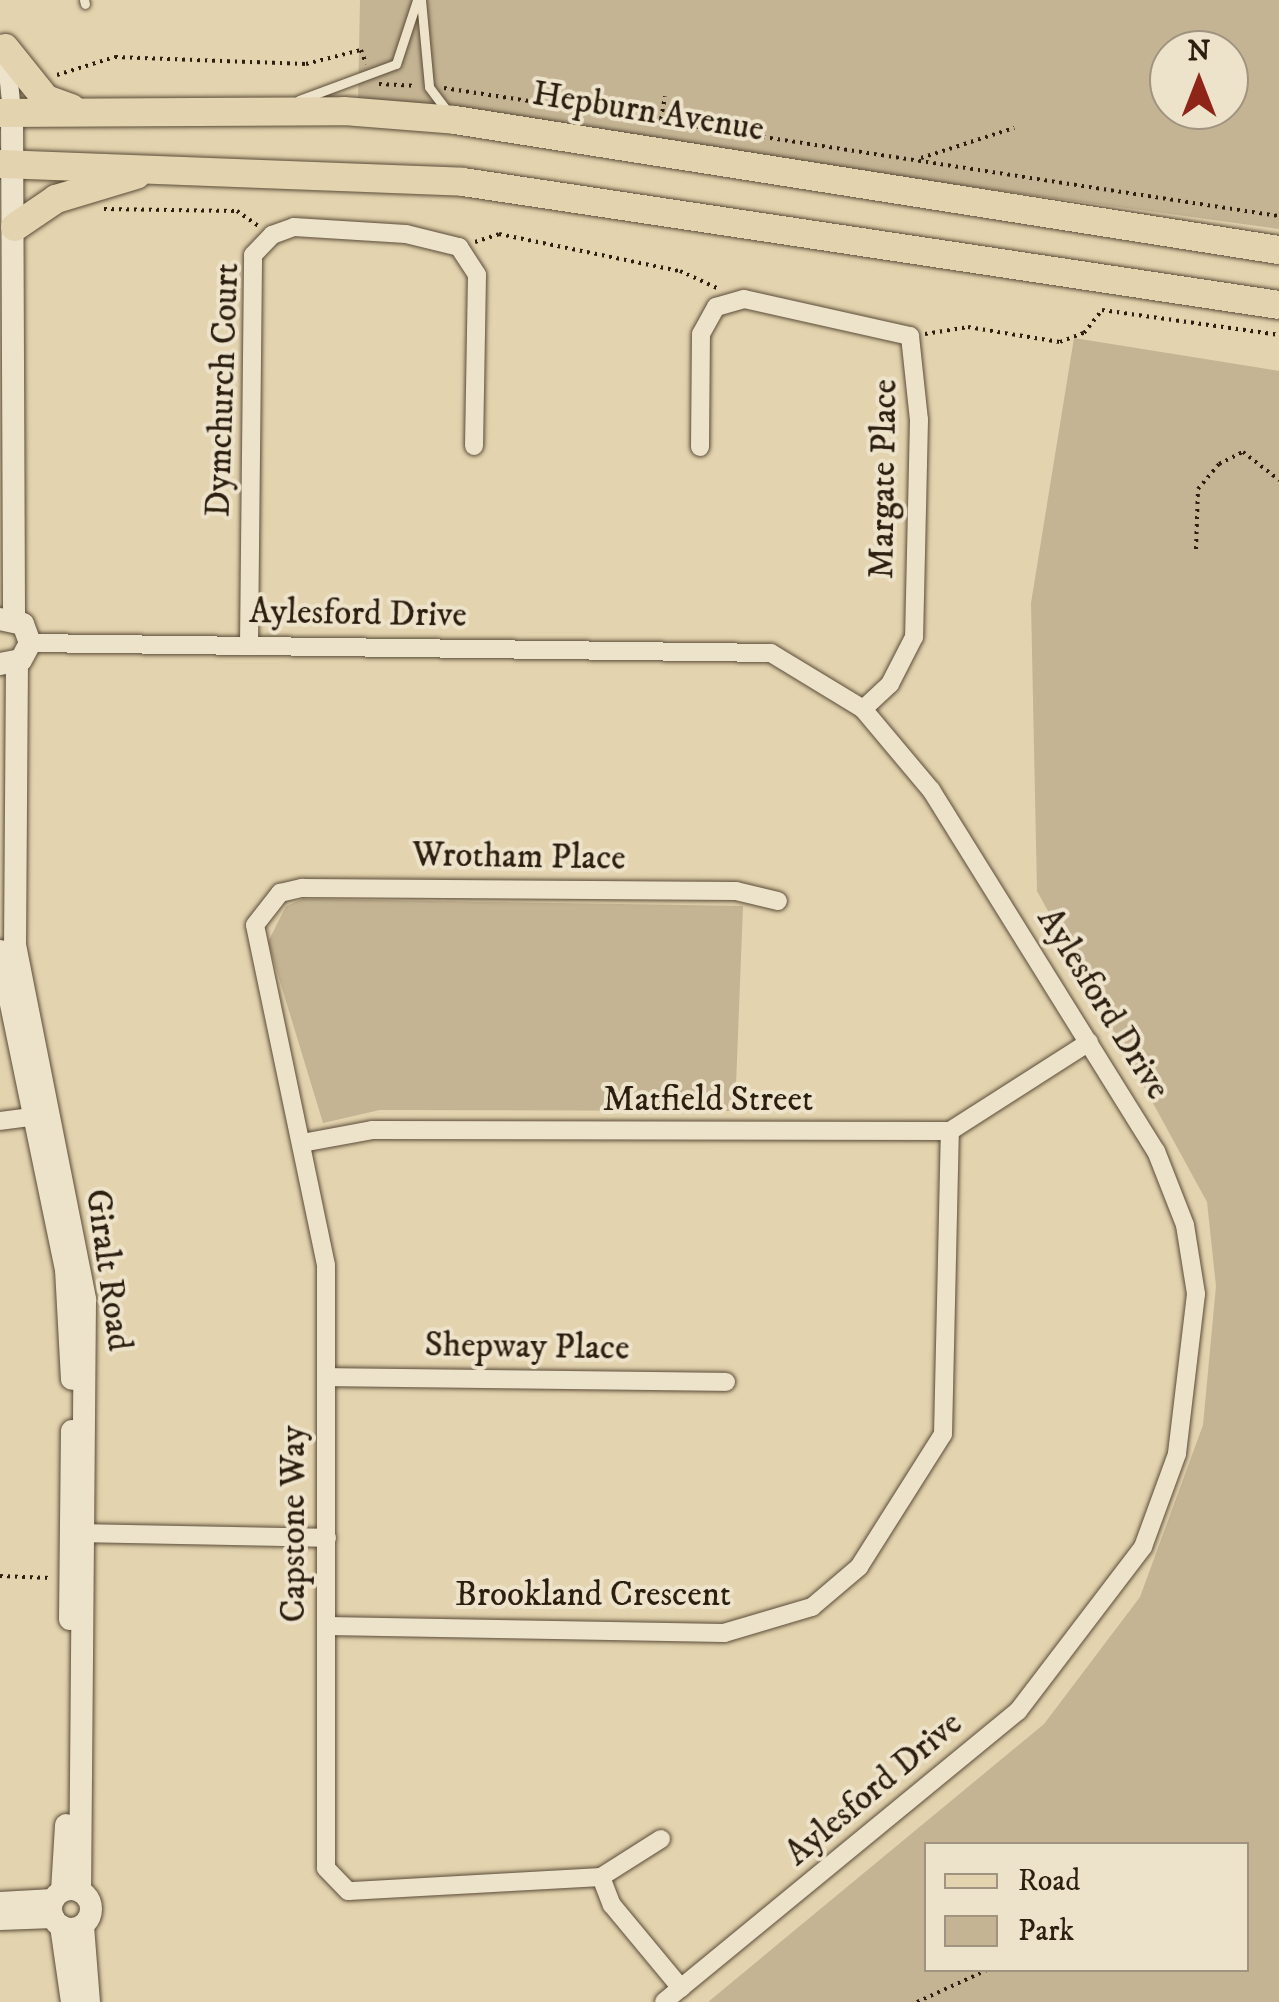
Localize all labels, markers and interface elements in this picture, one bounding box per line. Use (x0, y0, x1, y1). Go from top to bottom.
north arrow (1149, 30, 1249, 130)
text: N (1188, 34, 1210, 69)
street label: Hepburn Avenue (529, 73, 767, 151)
street label: Dymchurch Court (198, 262, 248, 518)
street label: Margate Place (861, 379, 907, 579)
street label: Aylesford Drive (249, 591, 467, 637)
street label: Wrotham Place (412, 834, 626, 880)
street label: Aylesford Drive (1027, 901, 1179, 1107)
street label: Matfield Street (603, 1079, 813, 1121)
street label: Giralt Road (76, 1186, 140, 1354)
street label: Shepway Place (424, 1324, 630, 1370)
street label: Capstone Way (273, 1425, 315, 1623)
street label: Brookland Crescent (455, 1574, 731, 1616)
street label: Aylesford Drive (777, 1703, 971, 1875)
legend (924, 1842, 1249, 1972)
text: Road (1018, 1863, 1080, 1900)
text: Park (1018, 1913, 1074, 1950)

